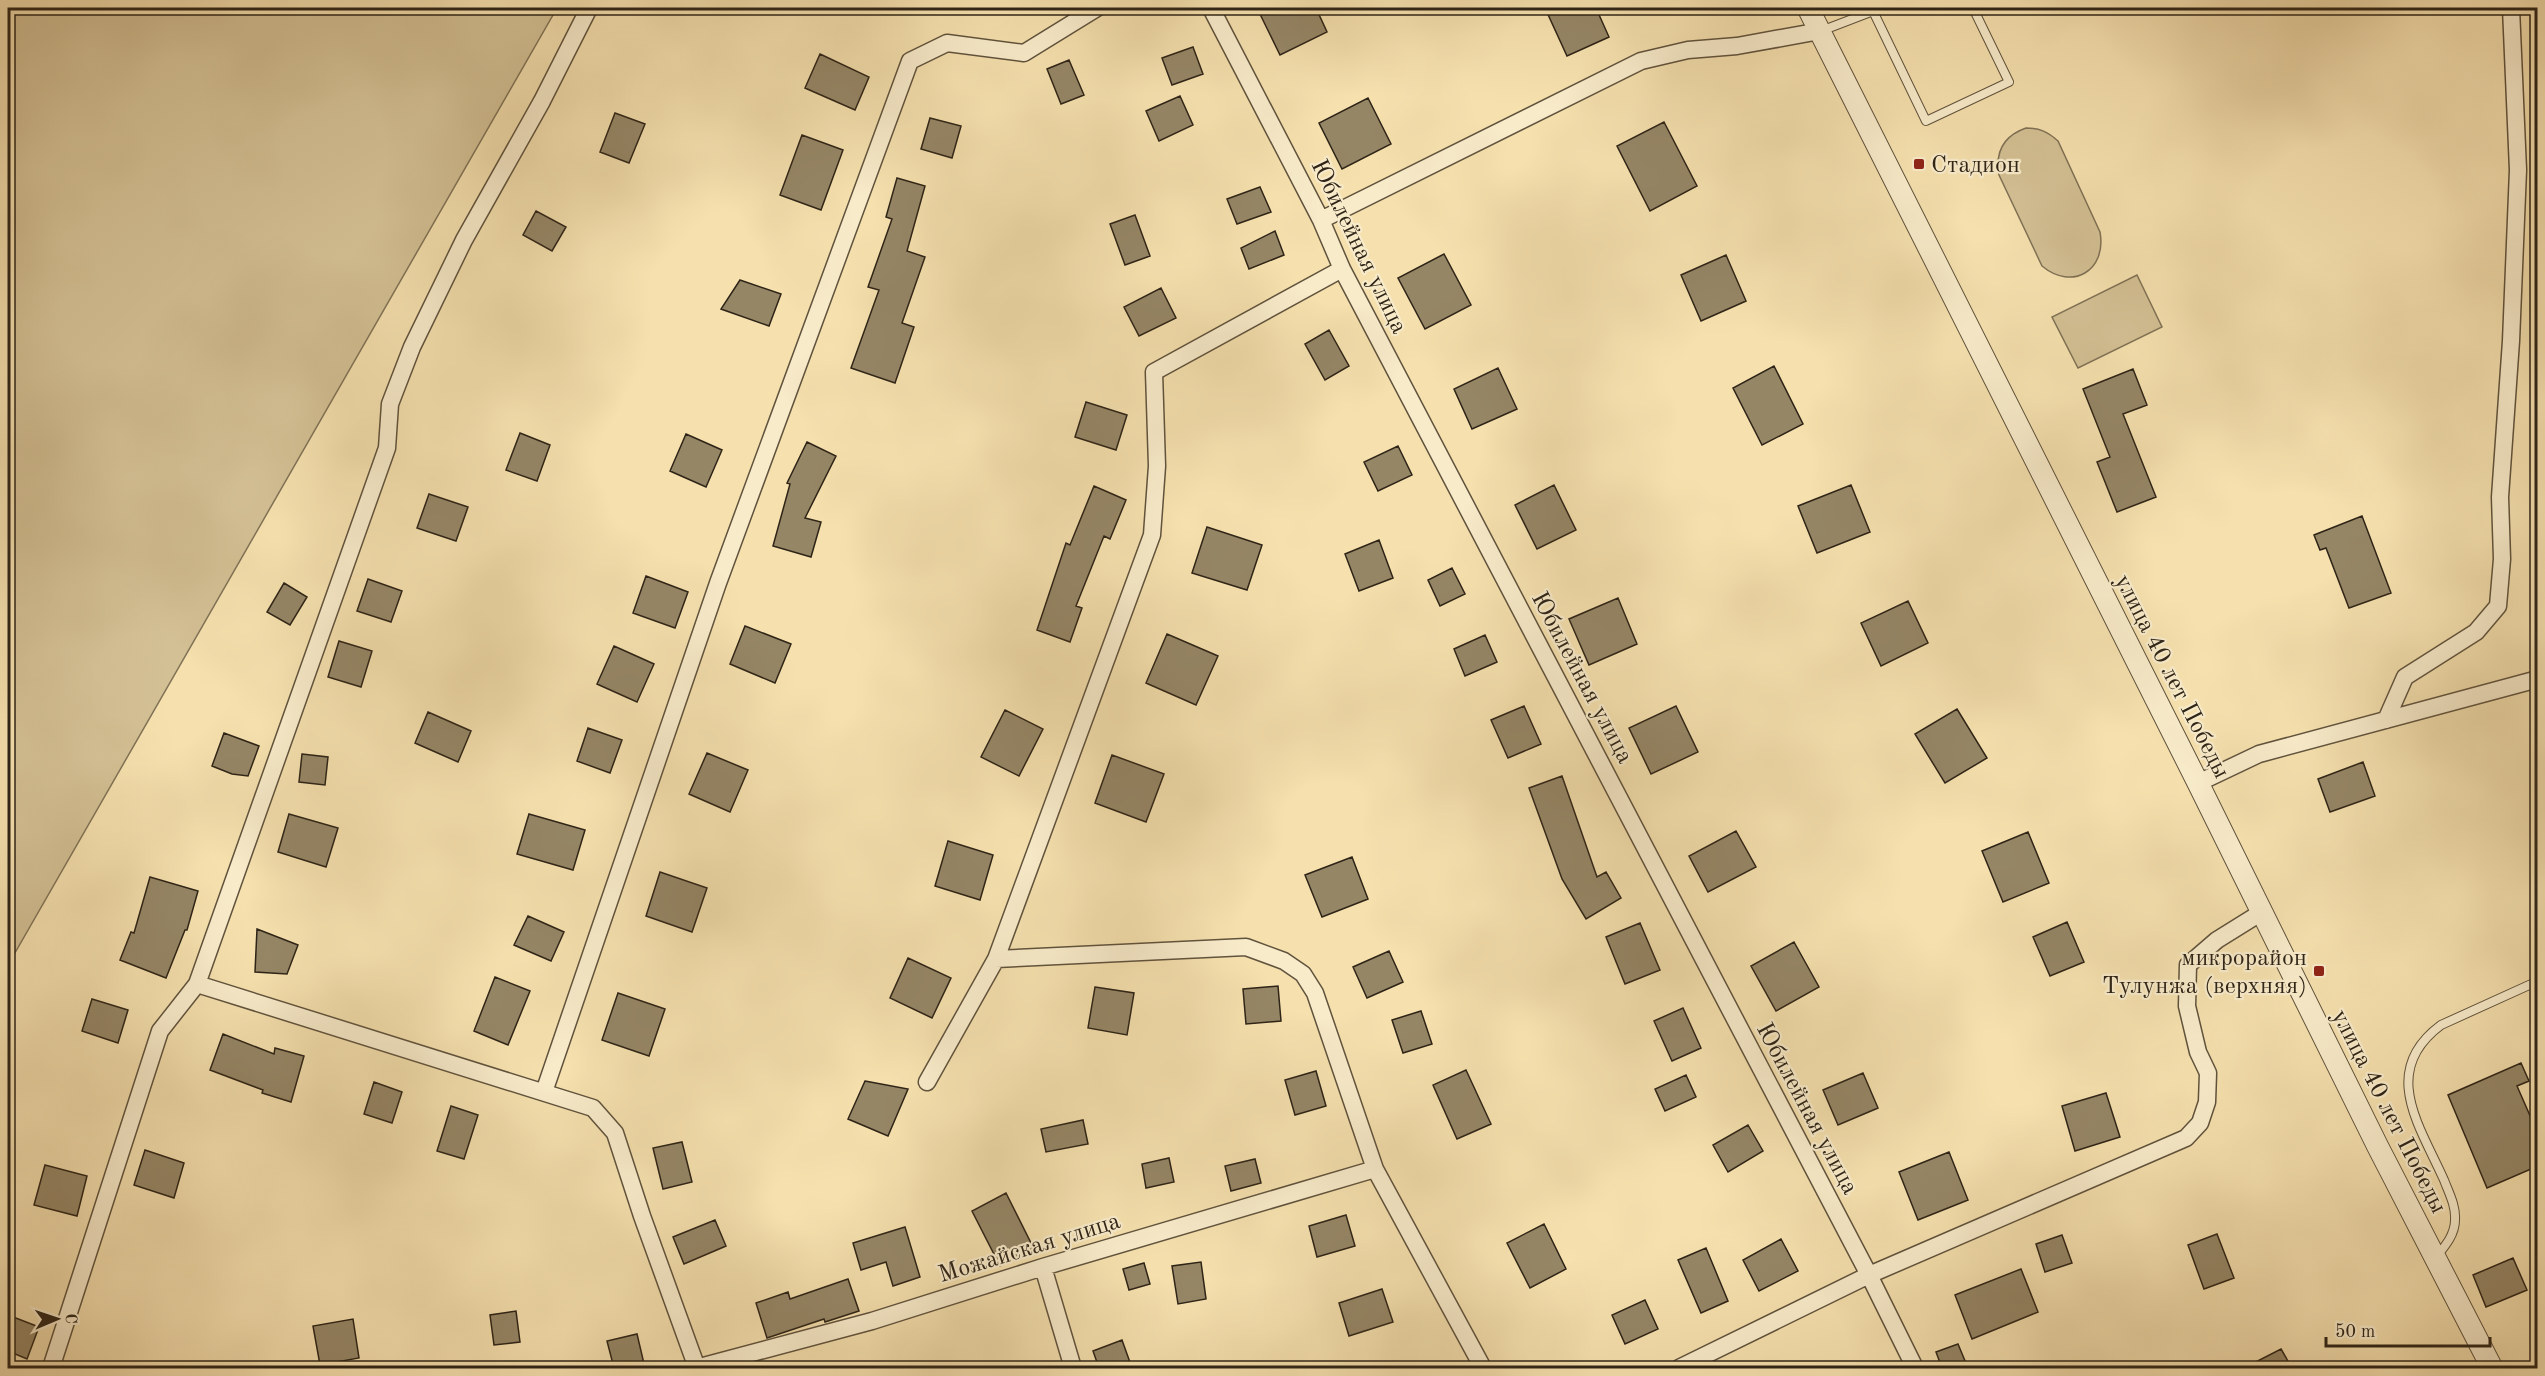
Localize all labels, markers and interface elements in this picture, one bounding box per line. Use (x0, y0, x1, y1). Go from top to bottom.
place label: Стадион (1931, 154, 2020, 178)
street label: Юбилейная улица (1306, 156, 1411, 338)
marker: Стадион (1912, 157, 1926, 171)
street label: улица 40 лет Победы (2109, 571, 2233, 783)
street label: Юбилейная улица (1526, 588, 1637, 768)
place label: микрорайон Тулунжа (верхняя) (2102, 947, 2307, 999)
marker: микрорайон Тулунжа (верхняя) (2312, 964, 2326, 978)
street label: улица 40 лет Победы (2326, 1006, 2450, 1218)
street label: Юбилейная улица (1751, 1019, 1862, 1199)
street label: Можайская улица (936, 1210, 1124, 1288)
north arrow (27, 1289, 87, 1349)
scale bar (2326, 1310, 2490, 1348)
text: С (62, 1313, 78, 1324)
text: 50 m (2335, 1323, 2375, 1341)

